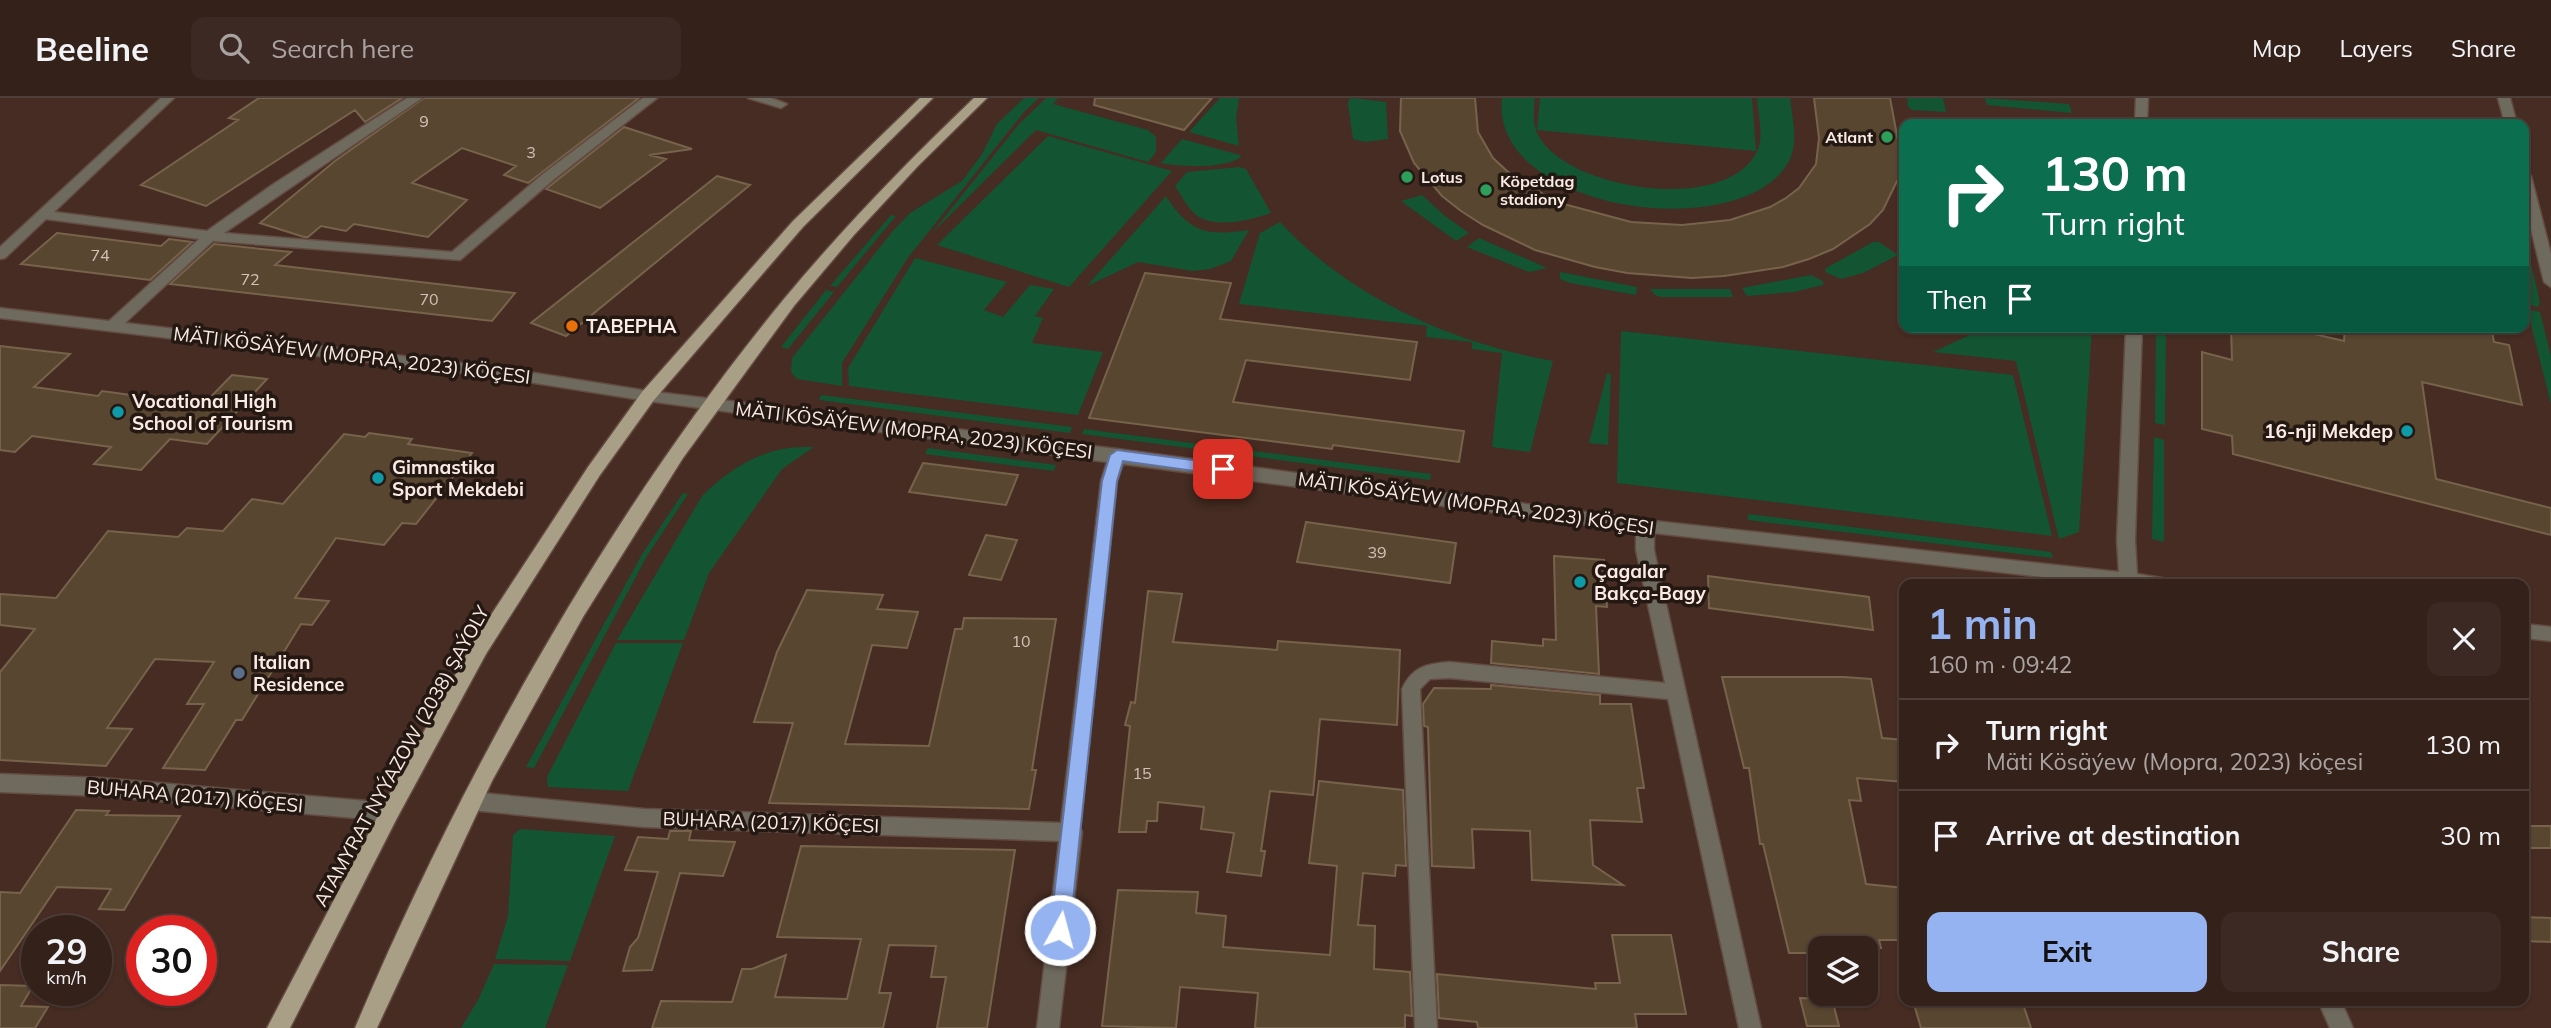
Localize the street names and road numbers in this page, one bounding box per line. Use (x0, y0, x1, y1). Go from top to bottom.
street label: MÄTI KÖSÄÝEW (MOPRA, 2023) KÖÇESI (172, 321, 532, 389)
street label: MÄTI KÖSÄÝEW (MOPRA, 2023) KÖÇESI (734, 396, 1094, 464)
street label: MÄTI KÖSÄÝEW (MOPRA, 2023) KÖÇESI (1296, 466, 1656, 540)
street label: ATAMYRAT NYÝAZOW (2038) ŞAÝOLY (308, 601, 494, 911)
street label: BUHARA (2017) KÖÇESI (86, 775, 304, 817)
street label: BUHARA (2017) KÖÇESI (662, 806, 880, 838)

